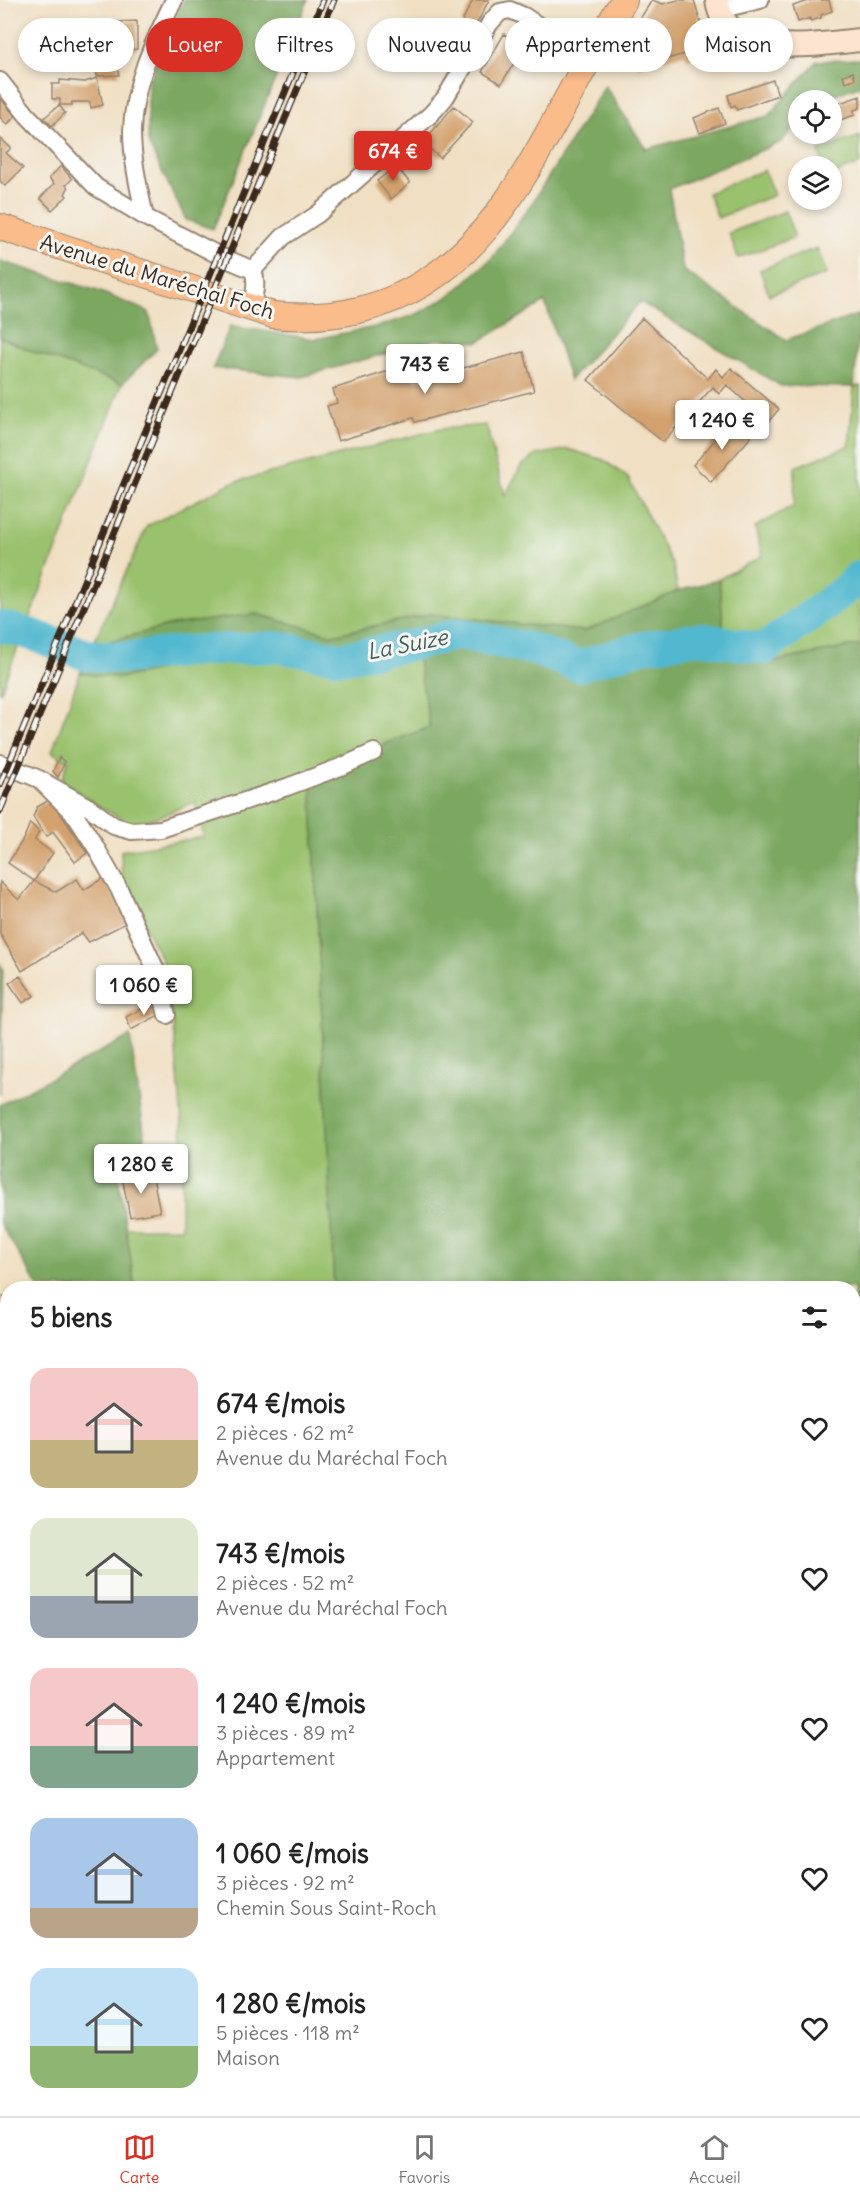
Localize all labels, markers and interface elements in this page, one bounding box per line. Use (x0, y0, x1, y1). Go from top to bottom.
chip: Acheter (18, 18, 134, 72)
chip: Louer (146, 18, 243, 72)
chip: Filtres (255, 18, 355, 72)
chip: Nouveau (367, 18, 493, 72)
chip: Appartement (505, 18, 672, 72)
chip: Maison (684, 18, 793, 72)
map controls (788, 90, 842, 210)
button: locate (788, 90, 842, 144)
pin: 674 € (351, 131, 435, 182)
text: 674 € (368, 138, 418, 163)
button: layers (788, 156, 842, 210)
street label: Avenue du Maréchal Foch (37, 228, 277, 325)
pin: 743 € (383, 344, 467, 395)
text: 743 € (400, 351, 450, 376)
pin: 1 240 € (667, 400, 777, 451)
text: 1 240 € (689, 407, 755, 432)
water label: La Suize (364, 622, 452, 666)
pin: 1 060 € (89, 965, 199, 1016)
text: 1 060 € (110, 972, 178, 997)
pin: 1 280 € (86, 1144, 196, 1195)
text: 1 280 € (108, 1151, 174, 1176)
text: 5 biens (30, 1301, 112, 1334)
icon: filters (798, 1301, 831, 1334)
text: 674 €/mois (216, 1387, 345, 1420)
icon: home (78, 1392, 150, 1464)
icon: heart (798, 1412, 831, 1445)
text: 2 pièces · 62 m² (216, 1420, 354, 1445)
text: Avenue du Maréchal Foch (216, 1445, 448, 1470)
text: 743 €/mois (216, 1537, 345, 1570)
icon: home (78, 1542, 150, 1614)
icon: heart (798, 1562, 831, 1595)
text: 2 pièces · 52 m² (216, 1570, 354, 1595)
text: Avenue du Maréchal Foch (216, 1595, 448, 1620)
text: 1 240 €/mois (216, 1687, 366, 1720)
icon: home (78, 1692, 150, 1764)
icon: heart (798, 1712, 831, 1745)
text: 3 pièces · 89 m² (216, 1720, 355, 1745)
text: Appartement (216, 1745, 335, 1770)
text: 1 060 €/mois (216, 1837, 369, 1870)
icon: home (78, 1842, 150, 1914)
icon: heart (798, 1862, 831, 1895)
text: 3 pièces · 92 m² (216, 1870, 355, 1895)
text: Chemin Sous Saint-Roch (216, 1895, 437, 1920)
text: 1 280 €/mois (216, 1987, 366, 2020)
icon: home (78, 1992, 150, 2064)
icon: heart (798, 2012, 831, 2045)
text: 5 pièces · 118 m² (216, 2020, 360, 2045)
text: Maison (216, 2045, 280, 2070)
tab: Carte (120, 2131, 159, 2187)
tab: Favoris (398, 2131, 450, 2187)
tab: Accueil (689, 2131, 740, 2187)

